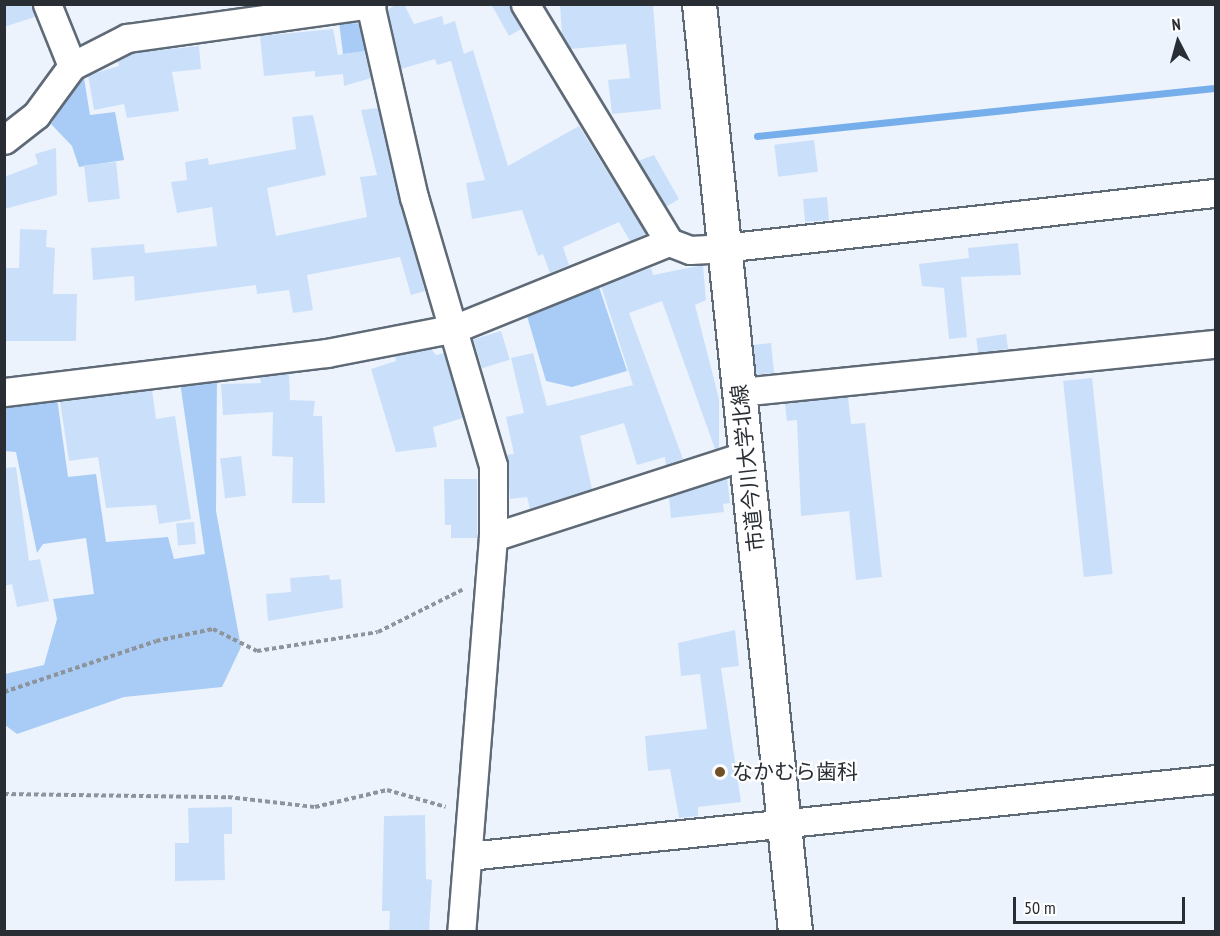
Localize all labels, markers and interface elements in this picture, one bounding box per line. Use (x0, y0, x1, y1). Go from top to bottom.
north arrow (1148, 12, 1208, 72)
text: N (1171, 14, 1181, 34)
street label: 市道今川大学北線 (727, 383, 769, 553)
place label: なかむら歯科 (732, 759, 858, 785)
marker: なかむら歯科 (713, 765, 727, 779)
scale bar (1016, 885, 1188, 923)
text: 50 m (1024, 896, 1056, 919)

